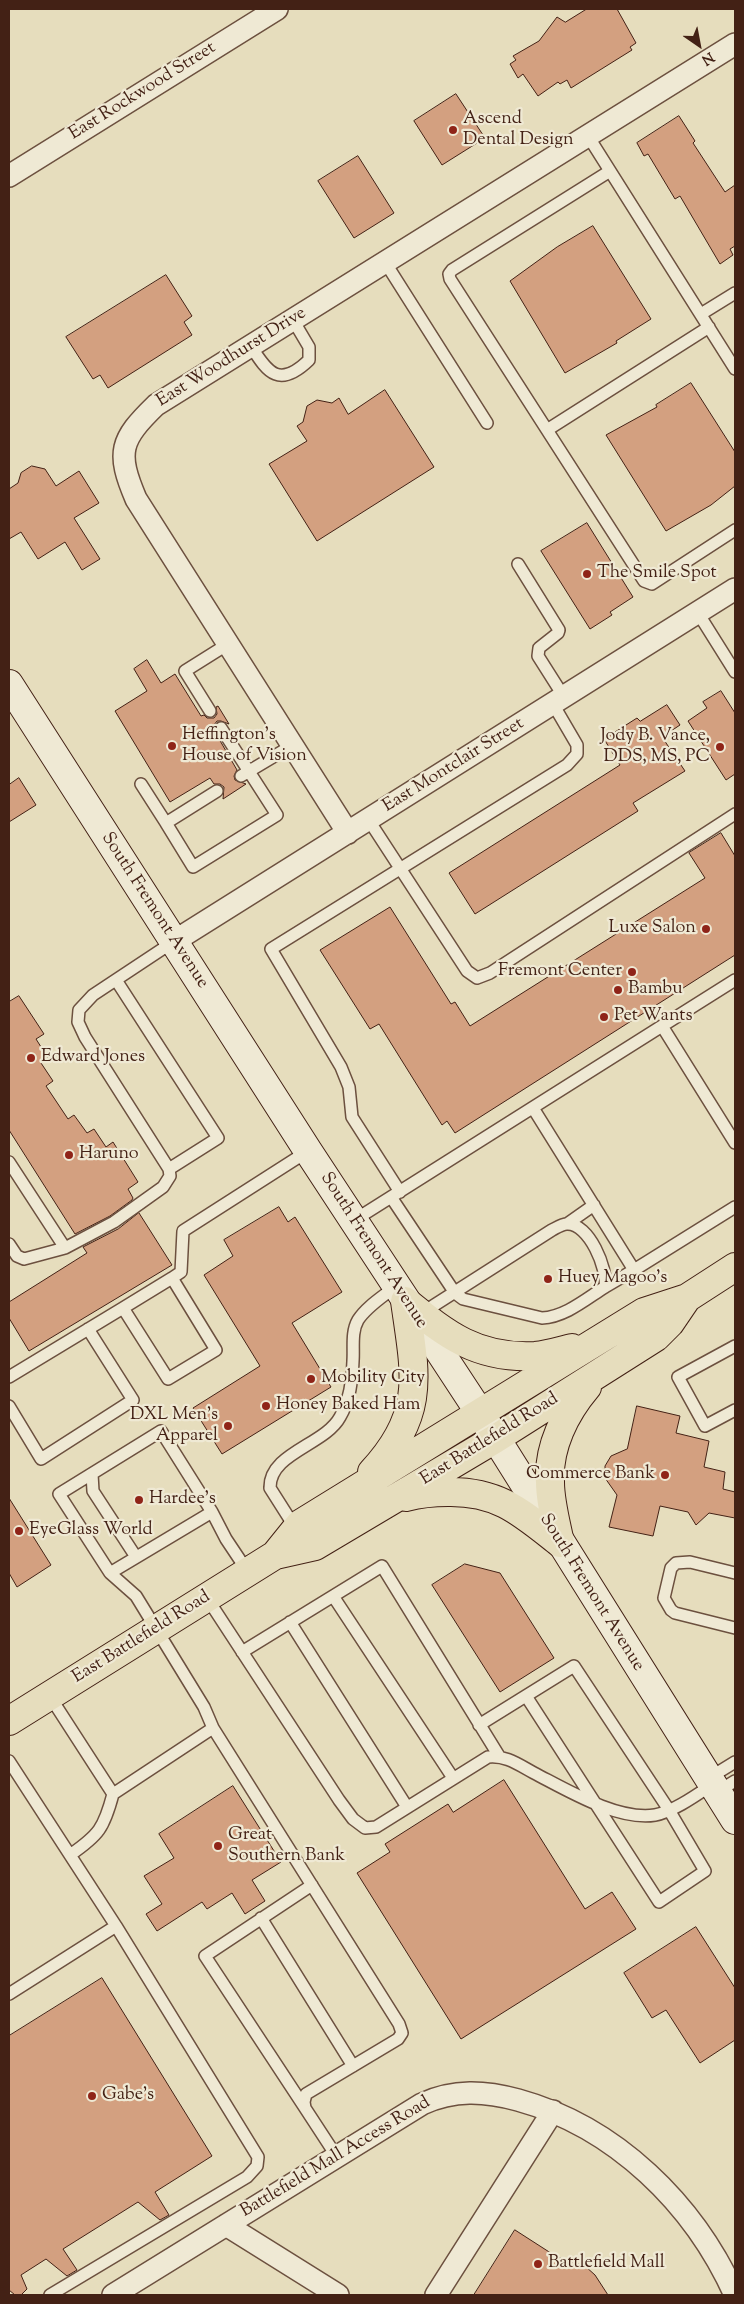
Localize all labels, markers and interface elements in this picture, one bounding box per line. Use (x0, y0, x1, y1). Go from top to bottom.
north arrow (674, 20, 724, 70)
street label: East Rockwood Street (66, 38, 220, 146)
text: N (697, 46, 717, 69)
place label: Ascend Dental Design (463, 109, 574, 152)
marker: Ascend Dental Design (447, 124, 459, 136)
street label: East Woodhurst Drive (153, 303, 311, 413)
place label: The Smile Spot (597, 563, 717, 585)
marker: The Smile Spot (581, 568, 593, 580)
street label: East Montclair Street (379, 714, 529, 818)
place label: Heffington's House of Vision (182, 725, 307, 768)
place label: Jody B. Vance, DDS, MS, PC (600, 726, 710, 769)
marker: Heffington's House of Vision (166, 740, 178, 752)
marker: Jody B. Vance, DDS, MS, PC (714, 741, 726, 753)
street label: South Fremont Avenue (96, 829, 212, 993)
place label: Luxe Salon (609, 918, 696, 940)
marker: Luxe Salon (700, 923, 712, 935)
place label: Fremont Center (498, 961, 622, 983)
marker: Fremont Center (626, 966, 638, 978)
place label: Bambu (628, 979, 683, 1001)
marker: Bambu (612, 984, 624, 996)
place label: Pet Wants (614, 1006, 693, 1028)
marker: Pet Wants (598, 1011, 610, 1023)
place label: Edward Jones (41, 1047, 145, 1069)
marker: Edward Jones (25, 1052, 37, 1064)
place label: Haruno (79, 1144, 139, 1166)
marker: Haruno (63, 1149, 75, 1161)
street label: South Fremont Avenue (315, 1169, 431, 1333)
place label: Huey Magoo's (558, 1268, 667, 1290)
marker: Huey Magoo's (542, 1273, 554, 1285)
place label: Mobility City (321, 1368, 425, 1390)
marker: Mobility City (305, 1373, 317, 1385)
street label: East Battlefield Road (417, 1389, 563, 1491)
place label: Honey Baked Ham (276, 1395, 420, 1417)
marker: Honey Baked Ham (260, 1400, 272, 1412)
place label: DXL Men's Apparel (130, 1405, 218, 1448)
marker: DXL Men's Apparel (222, 1420, 234, 1432)
place label: Commerce Bank (526, 1464, 655, 1486)
marker: Commerce Bank (659, 1469, 671, 1481)
place label: Hardee's (149, 1489, 216, 1511)
marker: Hardee's (133, 1494, 145, 1506)
street label: South Fremont Avenue (534, 1510, 648, 1676)
place label: EyeGlass World (29, 1520, 153, 1542)
marker: EyeGlass World (13, 1525, 25, 1537)
street label: East Battlefield Road (69, 1587, 215, 1689)
place label: Great Southern Bank (228, 1825, 345, 1868)
marker: Great Southern Bank (212, 1840, 224, 1852)
place label: Gabe's (102, 2085, 154, 2107)
marker: Gabe's (86, 2090, 98, 2102)
street label: Battlefield Mall Access Road (237, 2093, 435, 2223)
place label: Battlefield Mall (548, 2253, 665, 2275)
marker: Battlefield Mall (532, 2258, 544, 2270)

